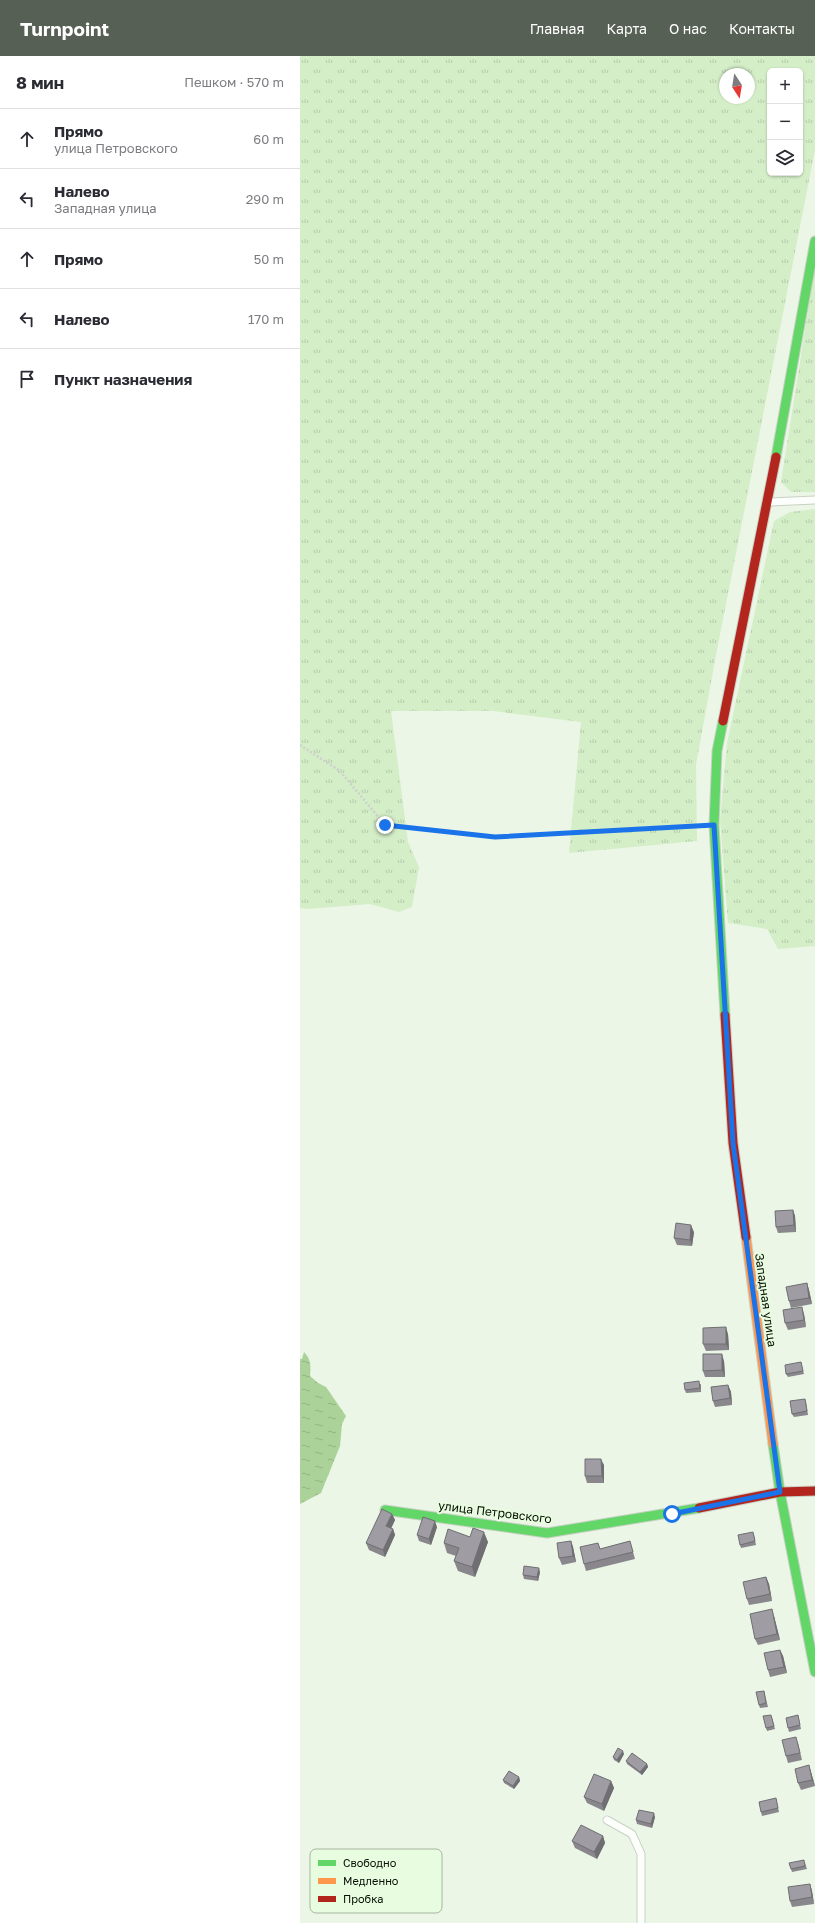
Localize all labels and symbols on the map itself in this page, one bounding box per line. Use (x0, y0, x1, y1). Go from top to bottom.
north arrow (719, 68, 755, 104)
route end (376, 816, 394, 834)
street label: Западная улица (752, 1252, 780, 1348)
street label: улица Петровского (437, 1498, 553, 1526)
route start (663, 1505, 681, 1523)
legend (310, 1849, 442, 1913)
text: Свободно (343, 1856, 397, 1869)
text: Медленно (343, 1874, 399, 1887)
text: Пробка (343, 1892, 384, 1905)

